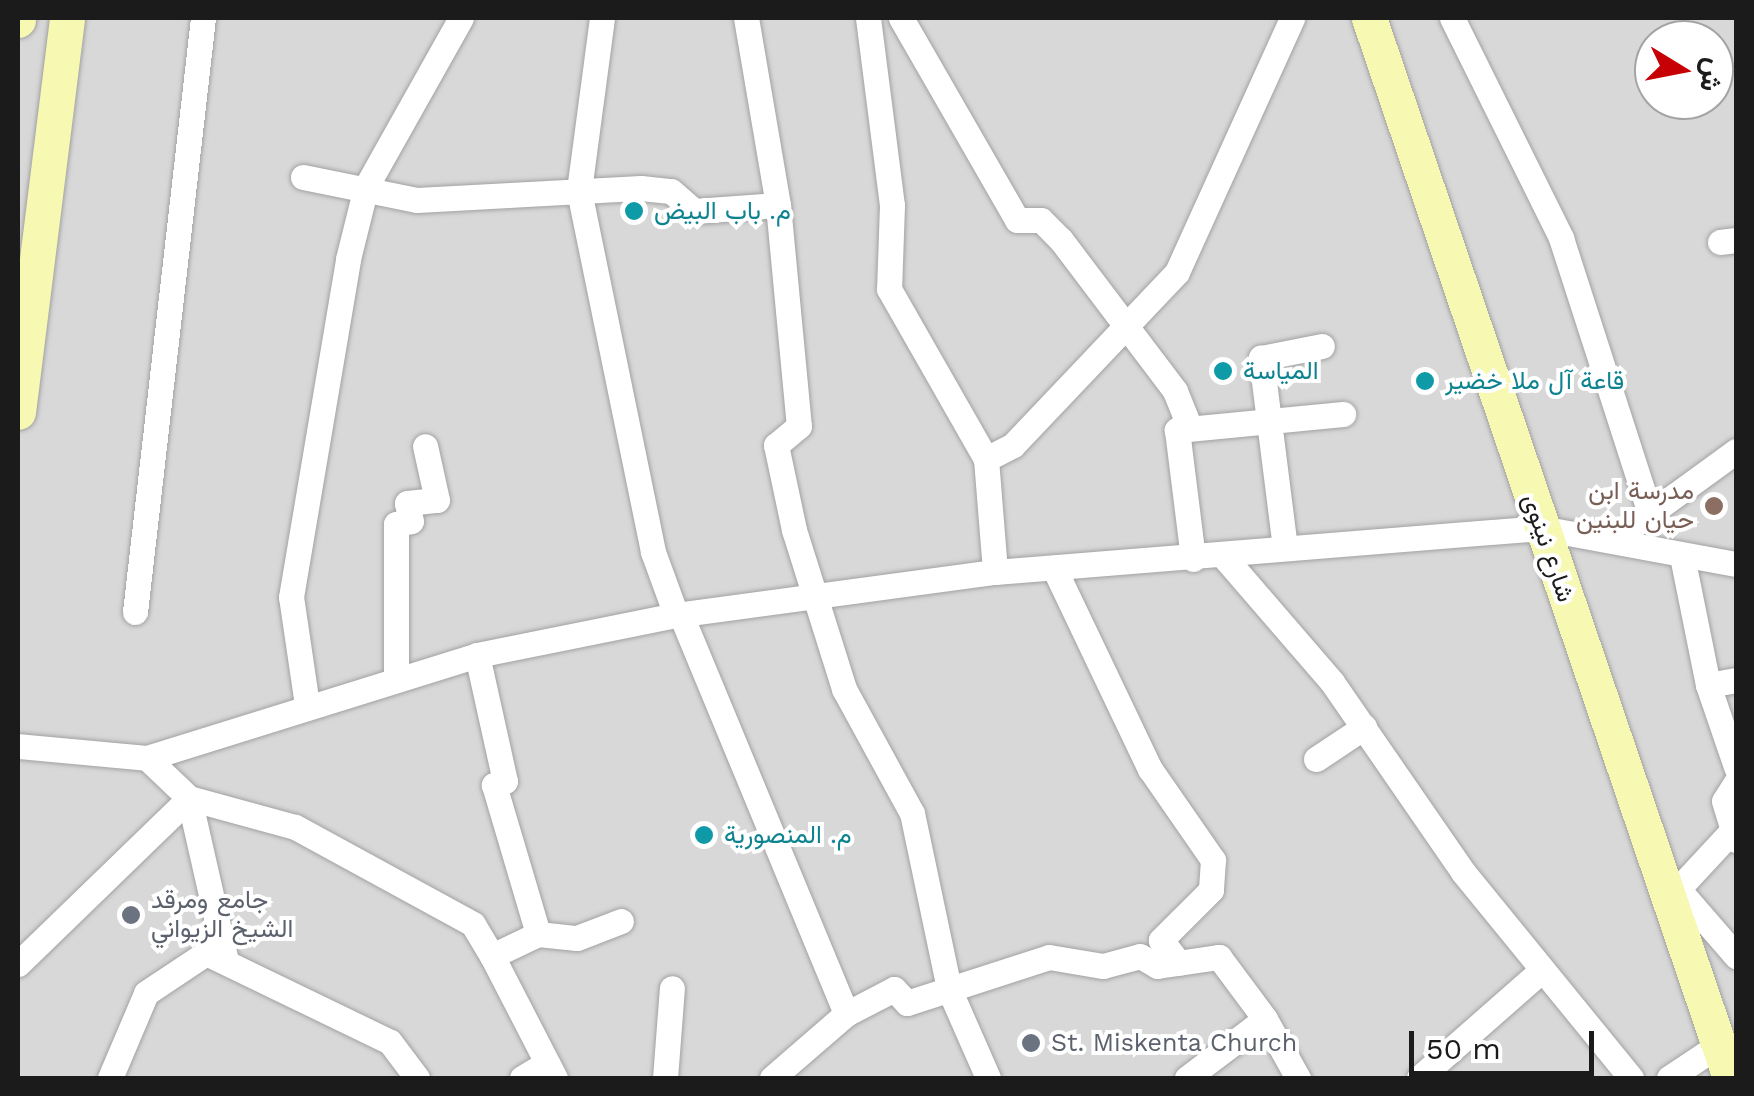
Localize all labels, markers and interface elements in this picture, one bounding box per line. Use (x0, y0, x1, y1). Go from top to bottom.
north arrow (1634, 20, 1734, 120)
text: ش (1693, 56, 1731, 94)
place label: م. باب البيض (654, 196, 791, 226)
marker: م. باب البيض (623, 200, 645, 222)
place label: المياسة (1243, 356, 1319, 386)
marker: المياسة (1212, 360, 1234, 382)
place label: قاعة آل ملا خضير (1445, 366, 1624, 396)
marker: قاعة آل ملا خضير (1414, 370, 1436, 392)
place label: مدرسة ابن حيان للبنين (1576, 477, 1694, 536)
street label: شارع نينوى (1516, 490, 1580, 606)
marker: مدرسة ابن حيان للبنين (1703, 495, 1725, 517)
place label: م. المنصورية (724, 820, 852, 850)
marker: م. المنصورية (693, 824, 715, 846)
place label: جامع ومرقد الشيخ الزيواني (151, 886, 293, 945)
marker: جامع ومرقد الشيخ الزيواني (120, 904, 142, 926)
scale bar (1414, 1011, 1599, 1073)
place label: St. Miskenta Church (1051, 1028, 1298, 1058)
text: 50 m (1426, 1031, 1501, 1066)
marker: St. Miskenta Church (1020, 1032, 1042, 1054)

